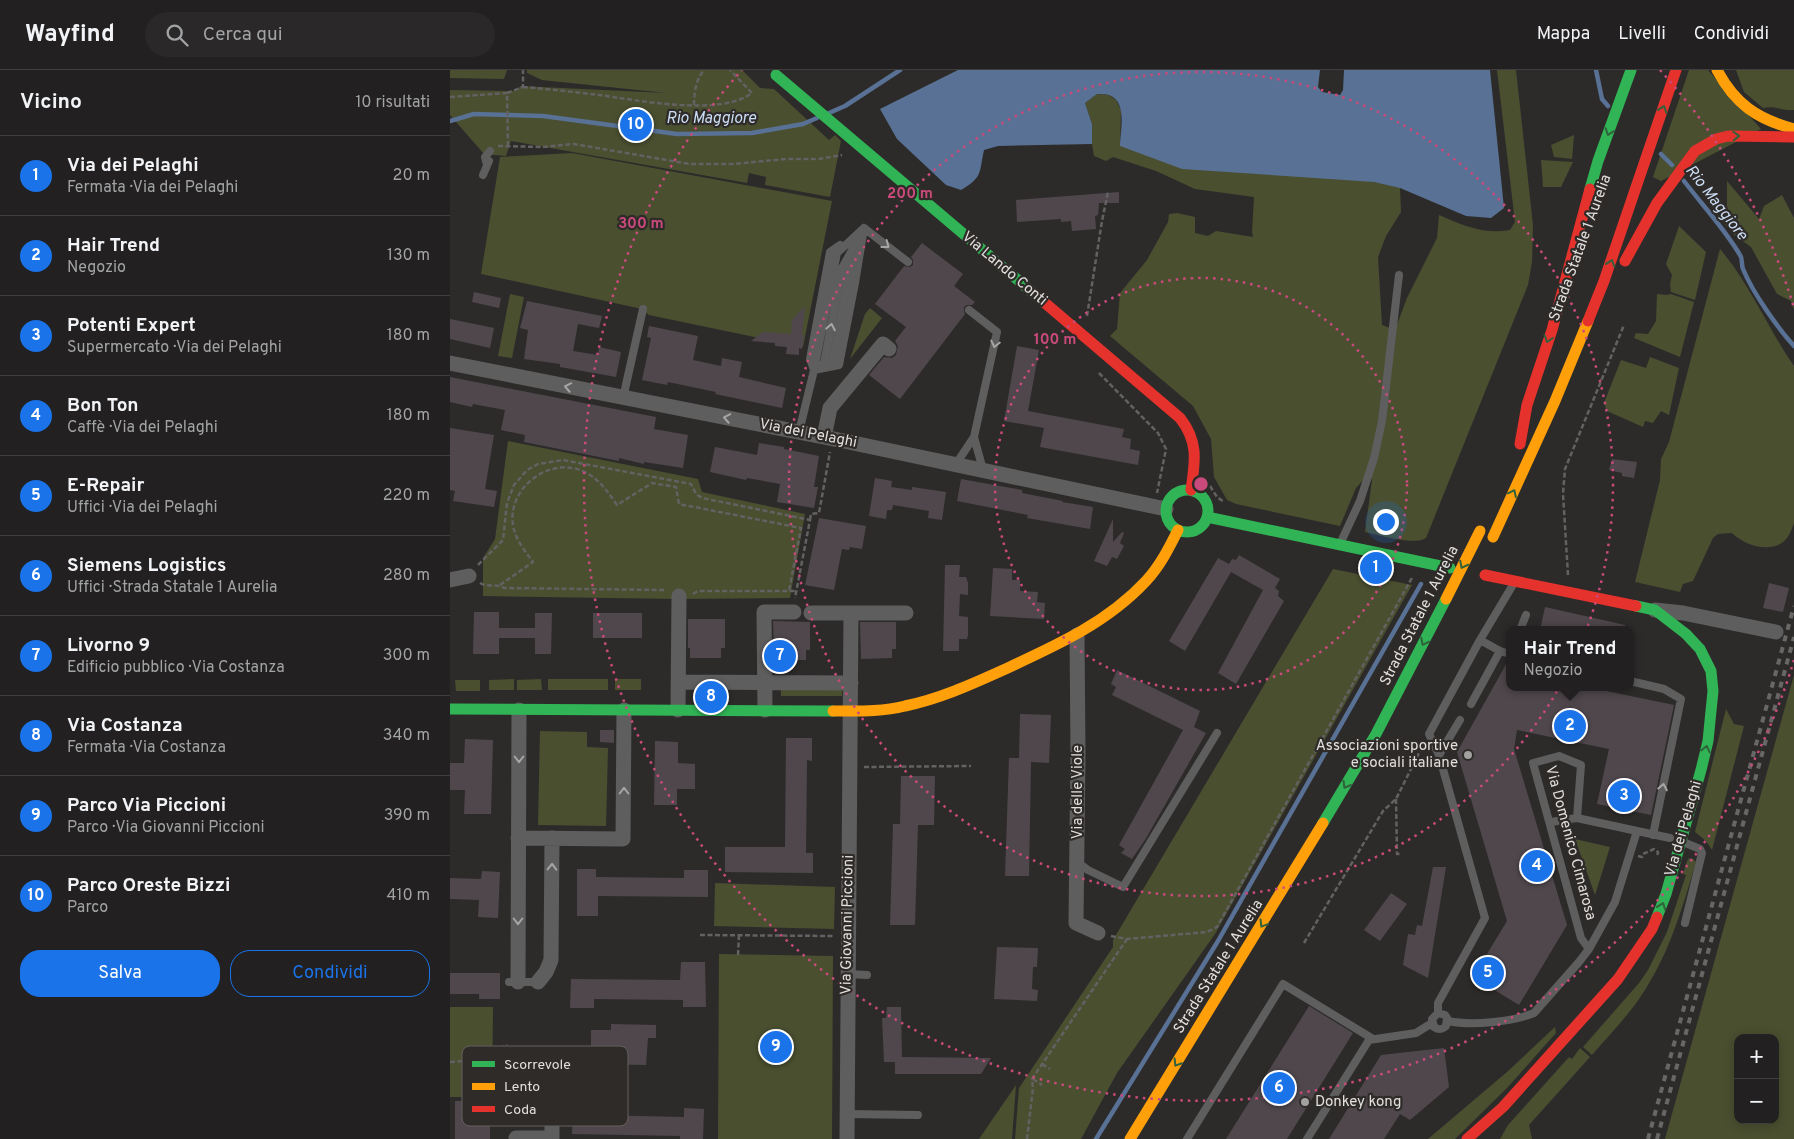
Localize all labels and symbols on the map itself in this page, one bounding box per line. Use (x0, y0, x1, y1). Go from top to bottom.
one-way arrow (1657, 105, 1667, 114)
pin: 10 (620, 106, 652, 144)
water label: Rio Maggiore (666, 109, 757, 129)
one-way arrow (1604, 128, 1614, 136)
one-way arrow (1732, 131, 1740, 142)
water label: Rio Maggiore (1680, 161, 1752, 245)
street label: Strada Statale 1 Aurelia (1546, 172, 1616, 324)
text: 200 m (887, 185, 933, 204)
text: 300 m (618, 215, 664, 234)
street label: Via Lando Conti (957, 228, 1051, 310)
one-way arrow (880, 239, 890, 248)
one-way arrow (1605, 259, 1615, 267)
one-way arrow (825, 323, 836, 332)
text: 100 m (1034, 331, 1076, 350)
one-way arrow (1544, 334, 1554, 343)
one-way arrow (990, 340, 1001, 349)
one-way arrow (563, 382, 572, 392)
one-way arrow (723, 414, 731, 424)
street label: Via dei Pelaghi (758, 415, 858, 453)
centre of rings (1192, 475, 1210, 493)
one-way arrow (1507, 489, 1517, 498)
your location (1373, 509, 1399, 535)
street label: Strada Statale 1 Aurelia (1377, 543, 1463, 689)
pin: 1 (1360, 549, 1392, 587)
one-way arrow (1459, 560, 1469, 569)
pin: 7 (764, 637, 796, 675)
one-way arrow (1420, 637, 1430, 646)
pin: 8 (695, 678, 727, 716)
pin: 2 (1554, 707, 1586, 745)
place label: Associazioni sportive e sociali italiane (1316, 737, 1458, 773)
street label: Via delle Viole (1069, 745, 1088, 839)
one-way arrow (1700, 745, 1711, 754)
marker: Associazioni sportive e sociali italiane (1462, 749, 1474, 761)
one-way arrow (514, 755, 524, 763)
street label: Via Domenico Cimarosa (1540, 764, 1600, 922)
pin: 3 (1608, 777, 1640, 815)
street label: Via dei Pelaghi (1661, 779, 1707, 879)
one-way arrow (1342, 780, 1352, 789)
one-way arrow (1657, 783, 1668, 792)
one-way arrow (619, 786, 629, 794)
pin: 4 (1521, 847, 1553, 885)
street label: Via Giovanni Piccioni (837, 855, 859, 995)
one-way arrow (546, 863, 557, 871)
street label: Strada Statale 1 Aurelia (1170, 896, 1268, 1038)
one-way arrow (1656, 902, 1666, 910)
one-way arrow (513, 918, 523, 925)
one-way arrow (1259, 919, 1269, 928)
pin: 5 (1472, 954, 1504, 992)
pin: 9 (760, 1028, 792, 1066)
legend (462, 1046, 628, 1126)
text: Scorrevole (504, 1057, 571, 1074)
one-way arrow (1174, 1057, 1184, 1066)
pin: 6 (1263, 1069, 1295, 1107)
text: Lento (504, 1079, 540, 1096)
place label: Donkey kong (1315, 1093, 1402, 1112)
marker: Donkey kong (1299, 1096, 1311, 1108)
text: Coda (504, 1102, 536, 1119)

